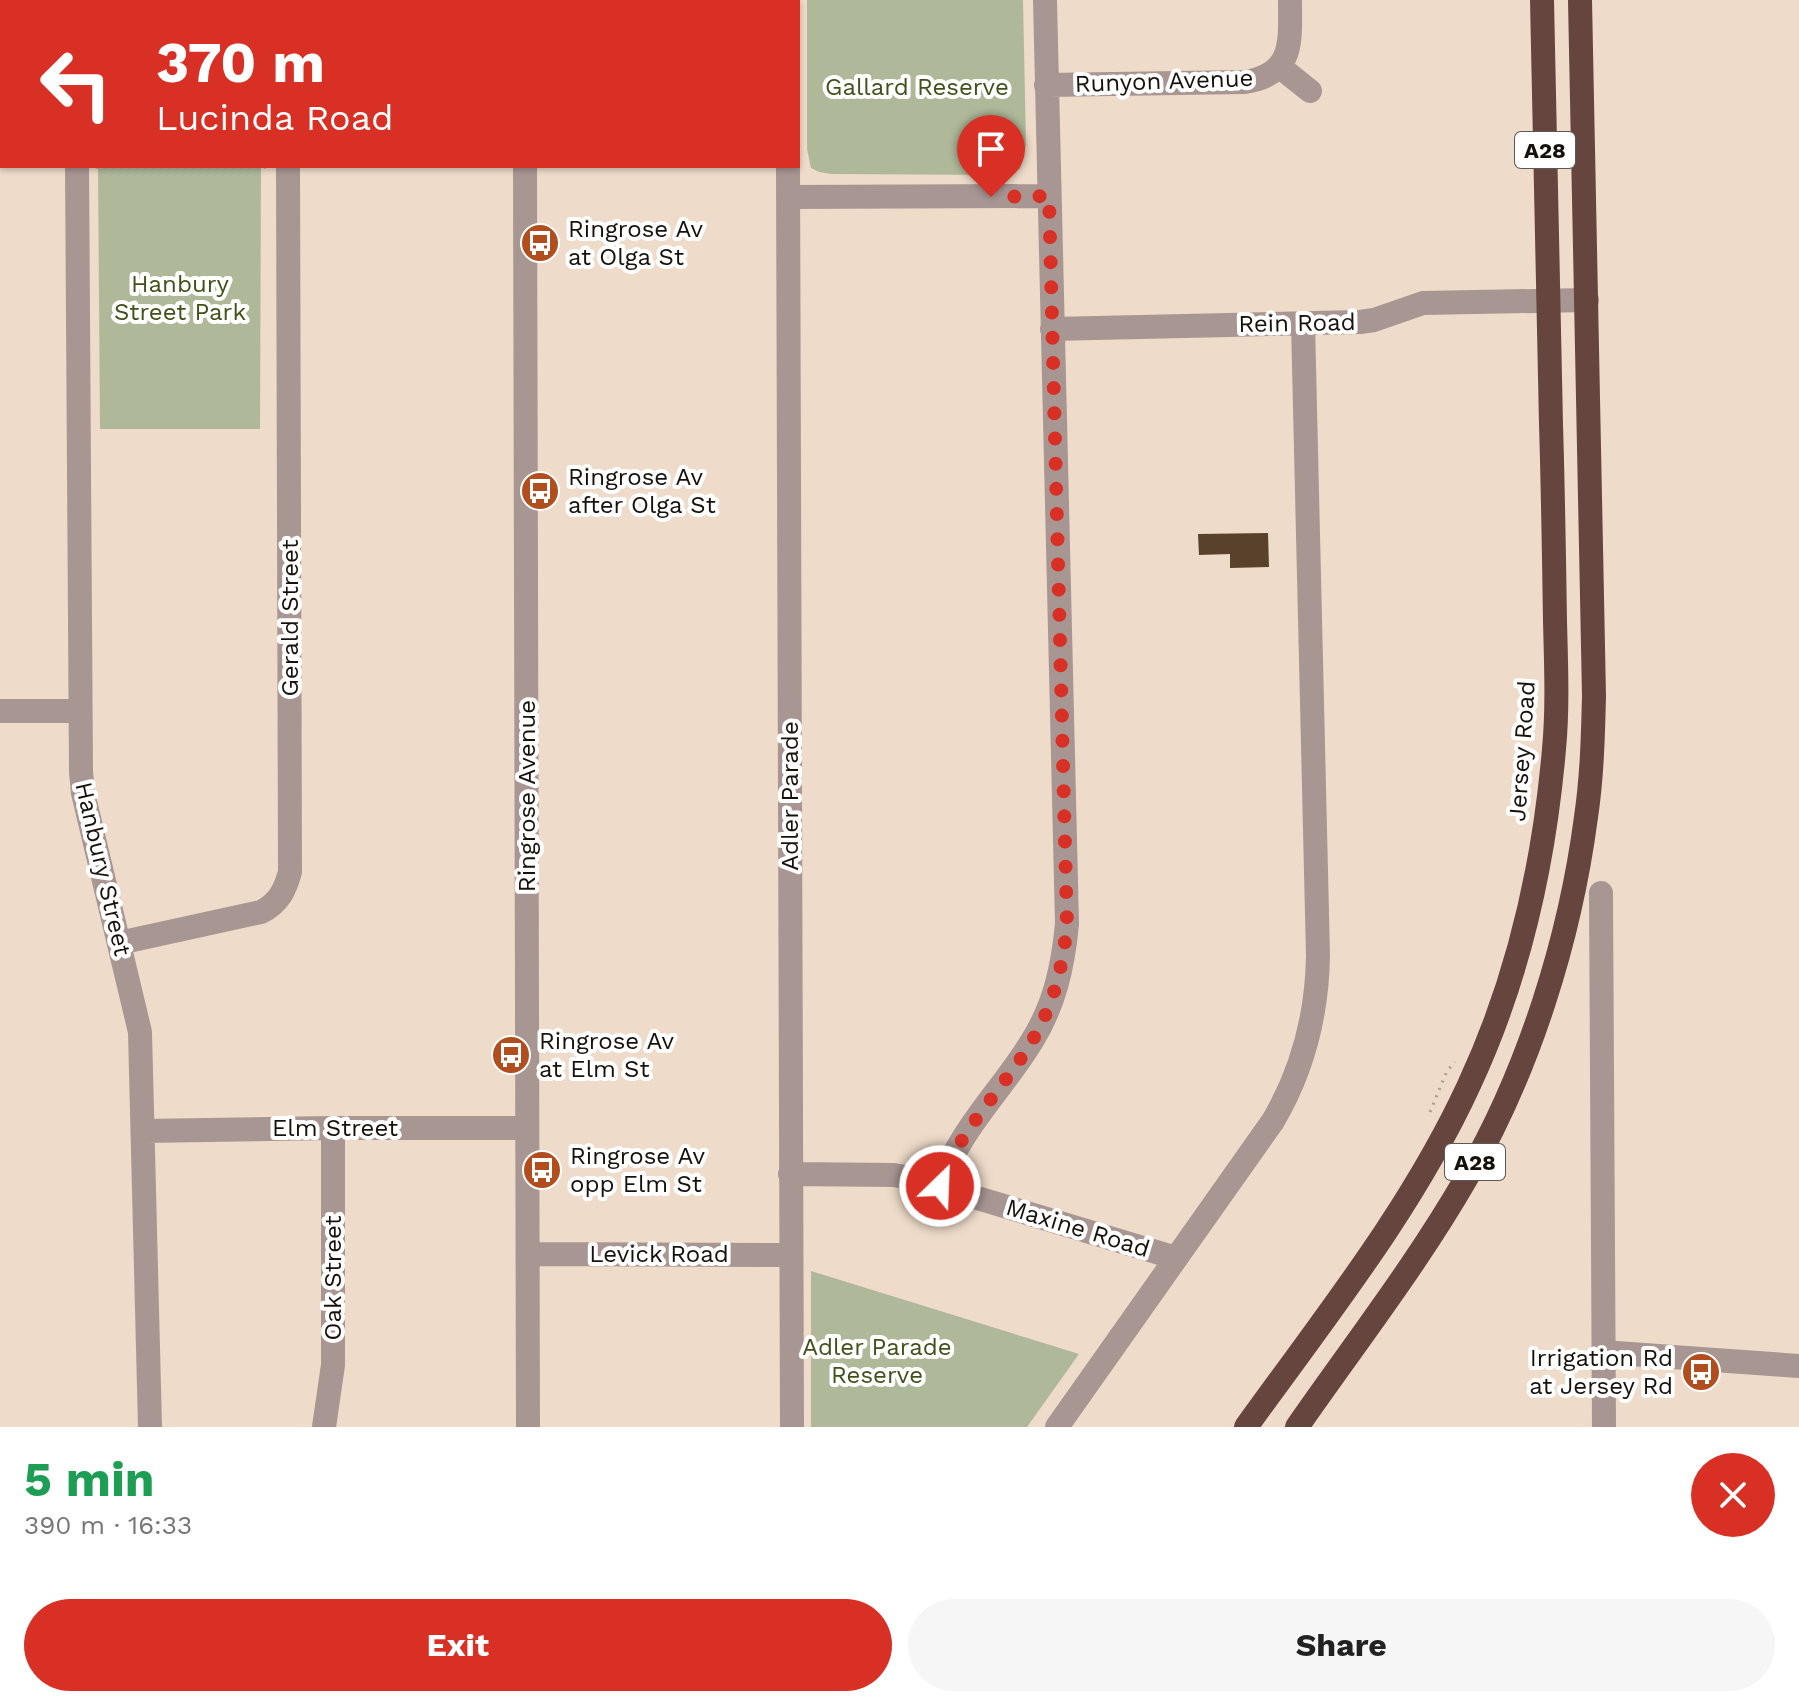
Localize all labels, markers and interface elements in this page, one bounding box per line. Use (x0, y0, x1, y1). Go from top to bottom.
text: 370 m (156, 30, 325, 96)
icon: left (24, 32, 128, 136)
street label: Runyon Avenue (1074, 64, 1254, 98)
park label: Gallard Reserve (825, 73, 1009, 101)
text: Lucinda Road (156, 97, 394, 139)
pin (957, 115, 1025, 197)
icon: arrive (969, 127, 1013, 171)
road number: A28 (1515, 132, 1575, 168)
place label: Ringrose Av at Olga St (568, 215, 703, 271)
bus stop icon: Ringrose Av at Olga St (519, 222, 561, 264)
park label: Hanbury Street Park (114, 270, 246, 326)
street label: Rein Road (1238, 308, 1356, 338)
place label: Ringrose Av after Olga St (568, 463, 716, 519)
bus stop icon: Ringrose Av after Olga St (519, 470, 561, 512)
street label: Gerald Street (276, 539, 304, 697)
street label: Jersey Road (1503, 680, 1541, 822)
street label: Ringrose Avenue (513, 700, 541, 892)
street label: Adler Parade (776, 721, 804, 871)
street label: Hanbury Street (69, 779, 137, 959)
place label: Ringrose Av at Elm St (539, 1027, 674, 1083)
bus stop icon: Ringrose Av at Elm St (490, 1034, 532, 1076)
street label: Elm Street (272, 1114, 398, 1142)
place label: Ringrose Av opp Elm St (570, 1142, 705, 1198)
position arrow (898, 1144, 982, 1228)
road number: A28 (1445, 1144, 1505, 1180)
bus stop icon: Ringrose Av opp Elm St (521, 1149, 563, 1191)
street label: Maxine Road (1003, 1193, 1153, 1263)
street label: Oak Street (319, 1215, 347, 1341)
street label: Levick Road (589, 1240, 729, 1268)
park label: Adler Parade Reserve (802, 1333, 952, 1389)
place label: Irrigation Rd at Jersey Rd (1529, 1344, 1673, 1400)
bus stop icon: Irrigation Rd at Jersey Rd (1680, 1351, 1722, 1393)
text: 5 min (24, 1451, 155, 1508)
button: close (1691, 1453, 1775, 1537)
text: 390 m · 16:33 (24, 1510, 192, 1540)
button: Exit (24, 1599, 892, 1691)
button: Share (908, 1599, 1775, 1691)

